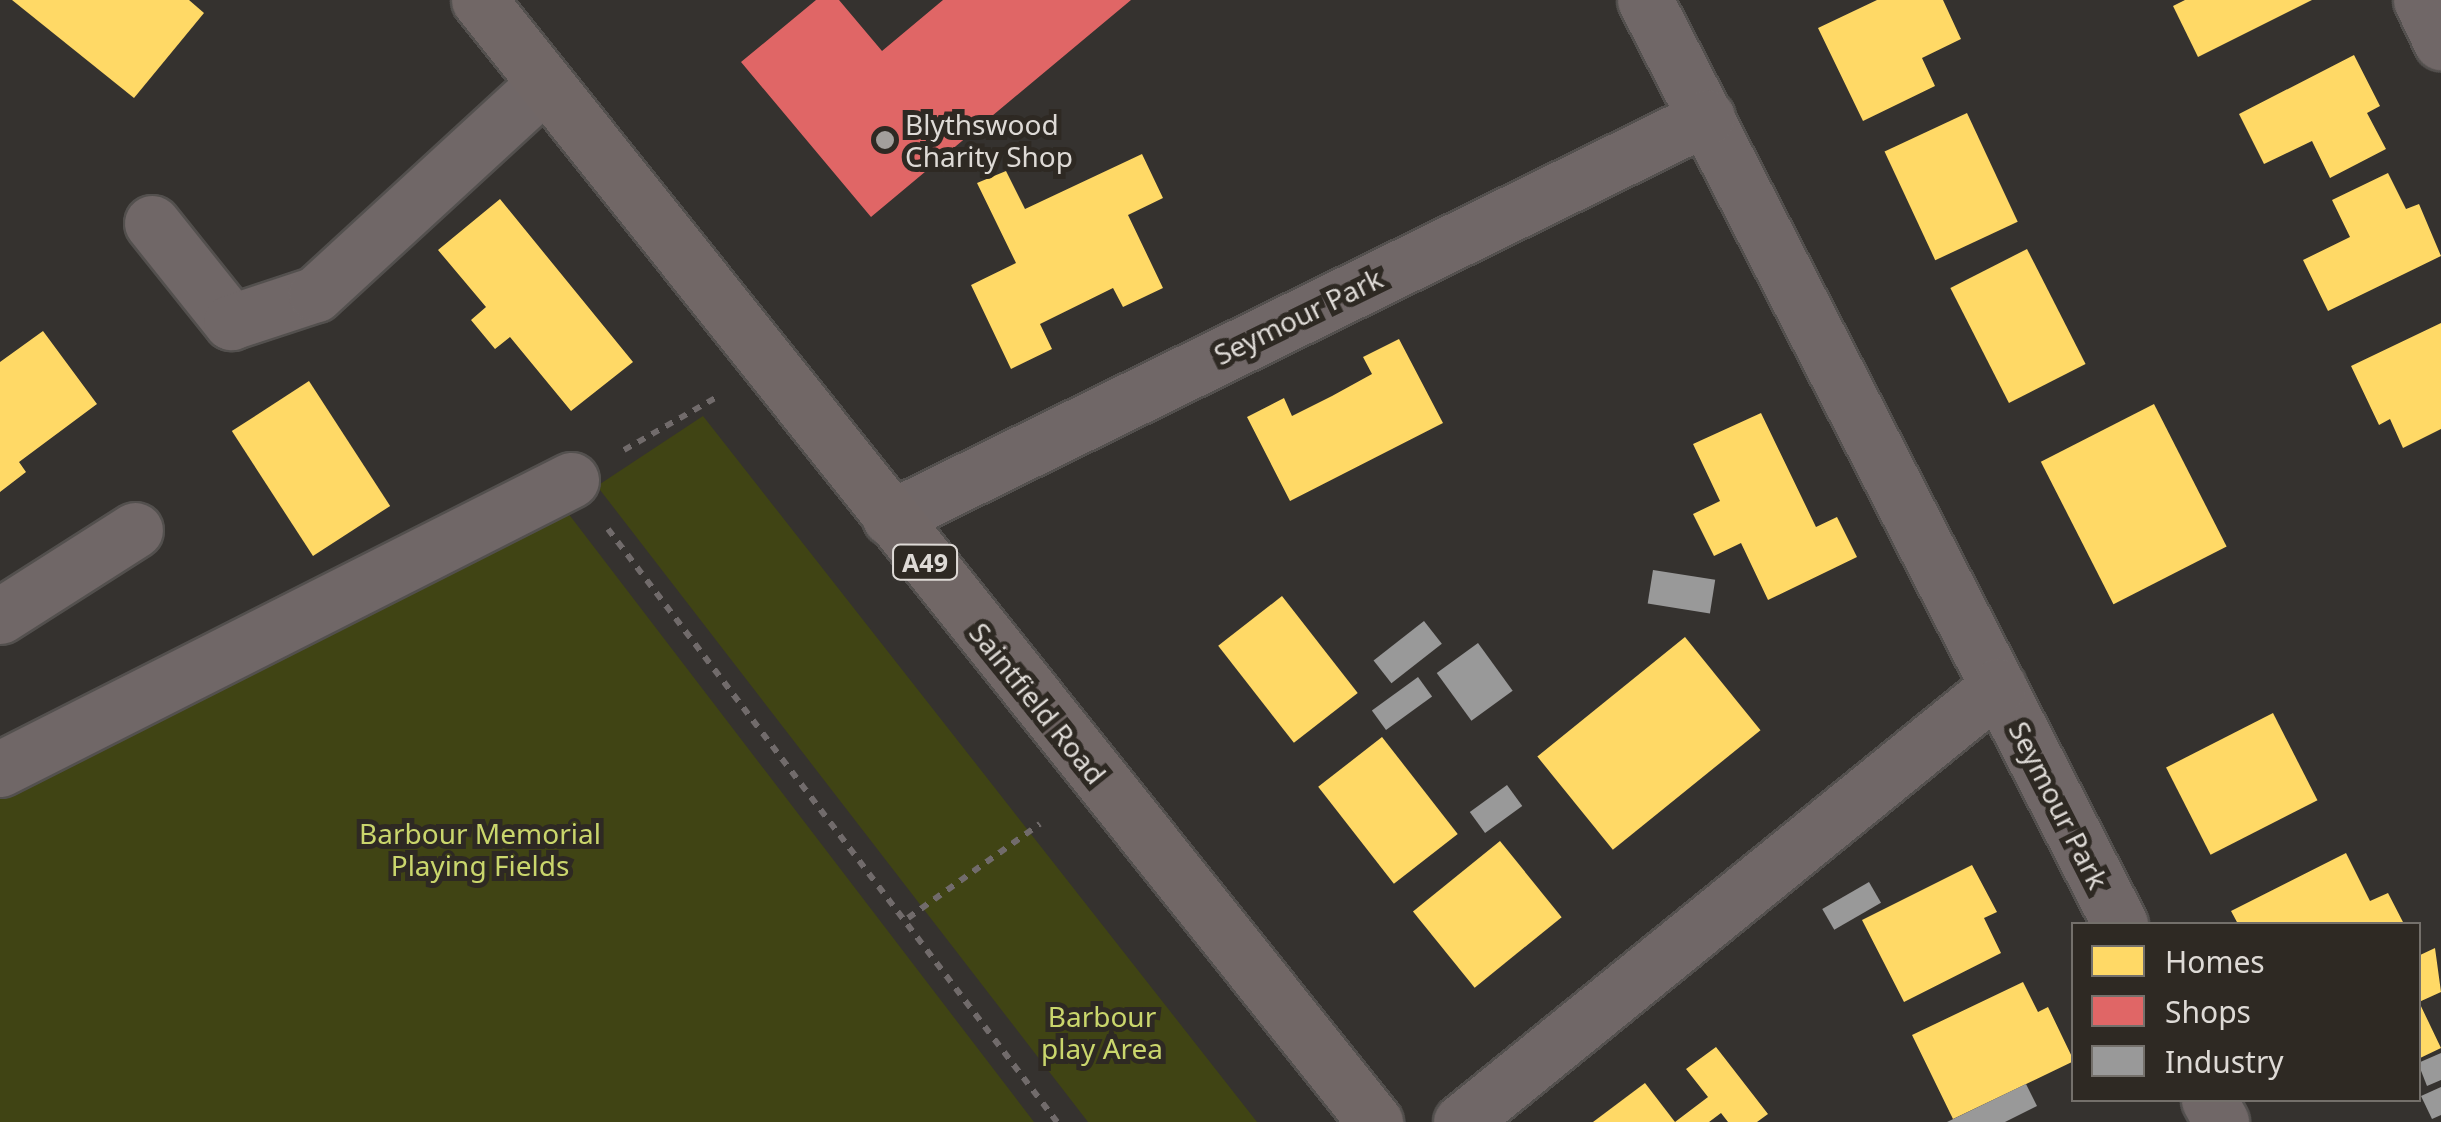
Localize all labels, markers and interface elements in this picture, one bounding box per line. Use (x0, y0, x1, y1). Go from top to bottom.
place label: Blythswood Charity Shop (905, 107, 1073, 173)
marker: Blythswood Charity Shop (874, 129, 896, 151)
street label: Seymour Park (1208, 261, 1388, 371)
road number: A49 (890, 542, 960, 582)
street label: Saintfield Road (963, 616, 1113, 790)
street label: Seymour Park (2002, 716, 2116, 894)
park label: Barbour Memorial Playing Fields (359, 816, 601, 882)
legend (2071, 922, 2421, 1102)
text: Homes (2165, 941, 2265, 982)
text: Shops (2165, 991, 2251, 1032)
park label: Barbour play Area (1041, 999, 1163, 1065)
text: Industry (2165, 1041, 2284, 1082)

